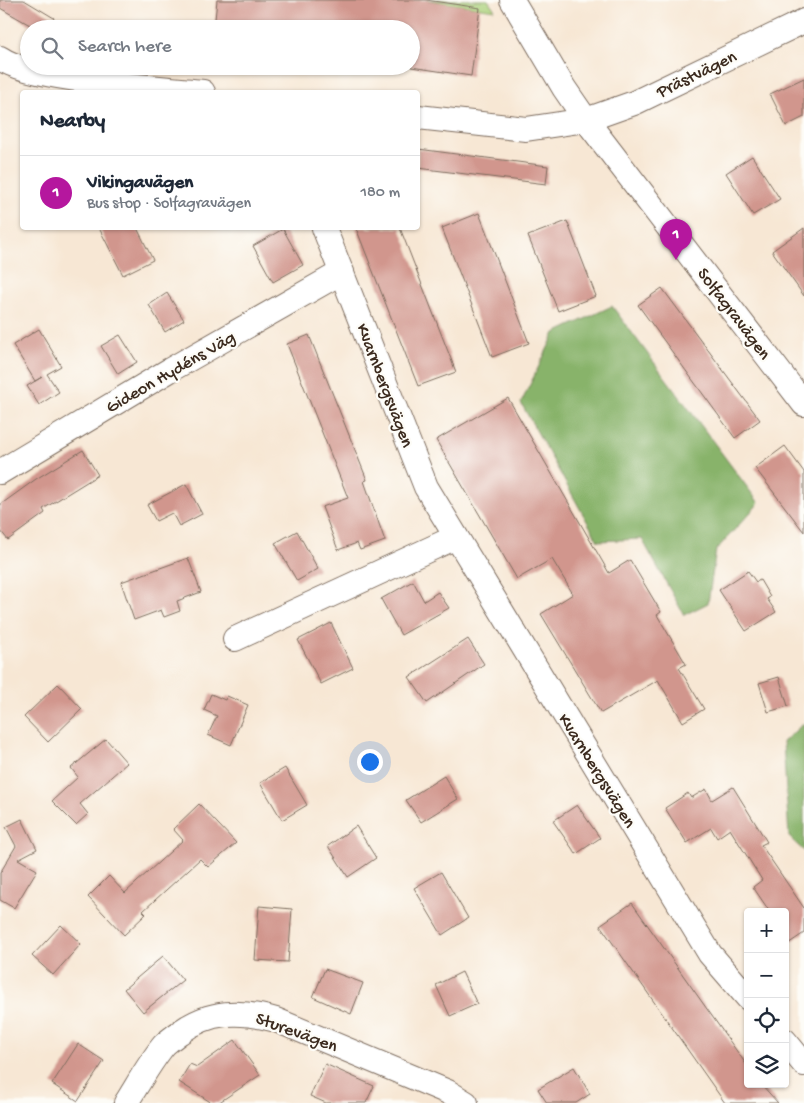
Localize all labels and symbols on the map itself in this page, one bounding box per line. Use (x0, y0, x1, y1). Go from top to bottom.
street label: Prästvägen (653, 47, 741, 104)
pin: 1 (660, 219, 692, 260)
street label: Solfagravägen (692, 264, 775, 365)
street label: Kvarnbergsvägen (350, 321, 417, 451)
street label: Gideon Hydéns Väg (103, 328, 240, 419)
street label: Kvarnbergsvägen (552, 710, 640, 833)
your location (357, 749, 383, 775)
street label: Sturevägen (252, 1009, 340, 1058)

